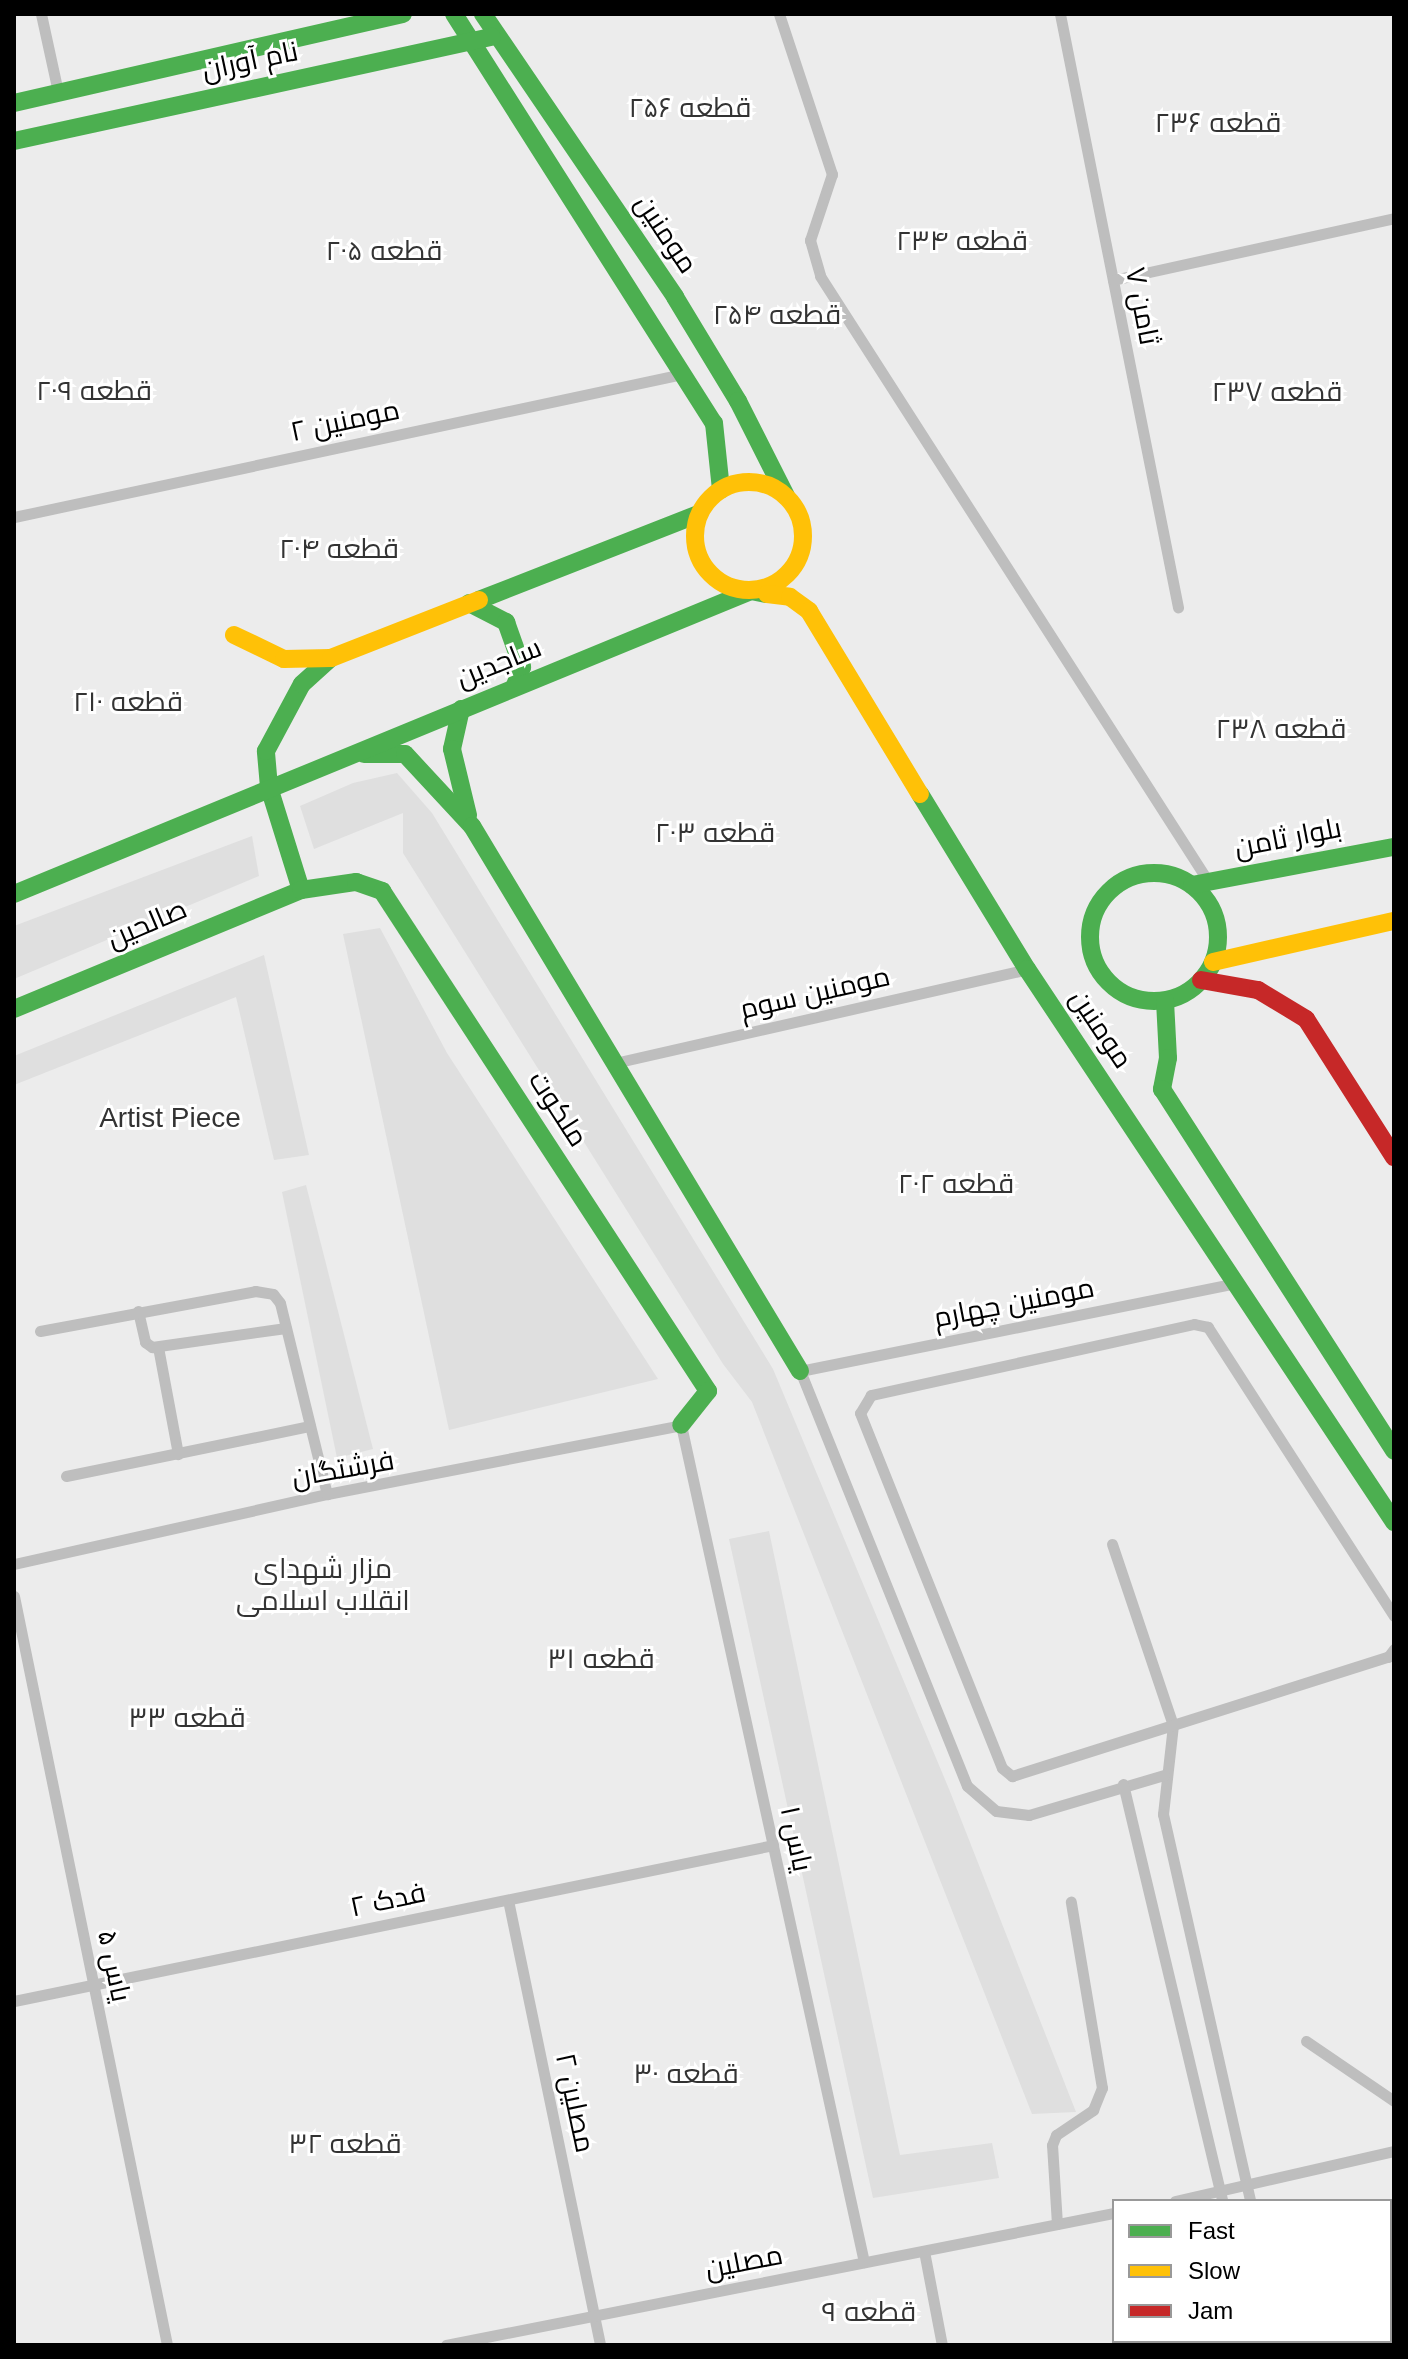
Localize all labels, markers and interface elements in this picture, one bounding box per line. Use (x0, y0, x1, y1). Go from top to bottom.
street label: نام آوران (199, 34, 301, 88)
park label: قطعه ۲۵۶ (628, 91, 752, 125)
park label: قطعه ۲۳۶ (1155, 106, 1281, 140)
street label: مومنین (627, 188, 705, 280)
park label: قطعه ۲۳۴ (896, 224, 1028, 258)
park label: قطعه ۲۰۵ (326, 234, 442, 268)
street label: ثامن ۷ (1118, 264, 1166, 348)
park label: قطعه ۲۵۴ (713, 298, 841, 332)
park label: قطعه ۲۰۹ (36, 374, 152, 408)
park label: قطعه ۲۳۷ (1212, 375, 1342, 409)
street label: مومنین ۲ (287, 393, 403, 449)
park label: قطعه ۲۰۴ (279, 532, 399, 566)
street label: ساجدین (451, 631, 547, 695)
park label: قطعه ۲۱۰ (73, 685, 183, 719)
park label: قطعه ۲۳۸ (1216, 712, 1346, 746)
street label: بلوار ثامن (1232, 811, 1344, 865)
park label: قطعه ۲۰۳ (655, 816, 775, 850)
street label: صالحین (102, 892, 192, 956)
street label: مومنین سوم (737, 959, 893, 1027)
street label: مومنین (1062, 983, 1140, 1075)
street label: ملکوت (521, 1065, 595, 1153)
park label: Artist Piece (99, 1101, 241, 1135)
park label: قطعه ۲۰۲ (898, 1167, 1014, 1201)
street label: مومنین چهارم (931, 1271, 1097, 1335)
street label: فرشتگان (289, 1443, 397, 1495)
park label: مزار شهدای انقلاب اسلامی (236, 1552, 410, 1618)
park label: قطعه ۳۱ (547, 1642, 655, 1676)
park label: قطعه ۳۳ (128, 1701, 246, 1735)
street label: یاس ۱ (773, 1803, 819, 1875)
street label: فدک ۲ (347, 1876, 429, 1924)
street label: یاس ۵ (90, 1927, 138, 2005)
street label: مصلین ۲ (548, 2050, 602, 2156)
park label: قطعه ۳۰ (633, 2057, 739, 2091)
park label: قطعه ۳۲ (288, 2127, 402, 2161)
legend (1112, 2199, 1392, 2343)
text: Fast (1188, 2217, 1235, 2244)
street label: مصلین (702, 2238, 786, 2286)
text: Slow (1188, 2257, 1240, 2284)
park label: قطعه ۹ (822, 2295, 916, 2329)
text: Jam (1188, 2297, 1233, 2324)

